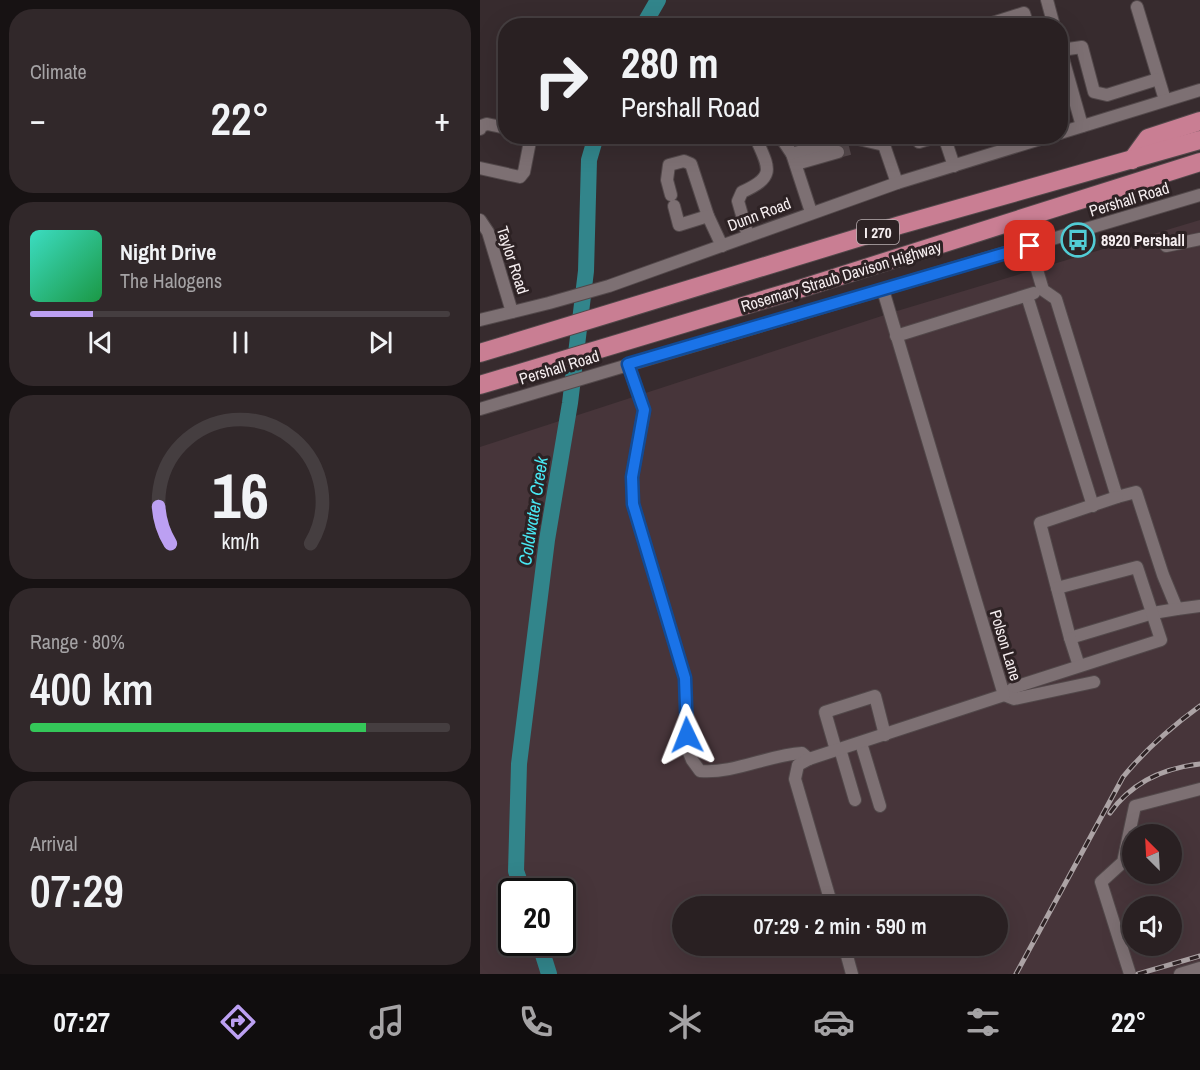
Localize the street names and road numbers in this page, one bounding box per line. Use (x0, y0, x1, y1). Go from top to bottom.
street label: Pershall Road (1086, 176, 1172, 222)
street label: Dunn Road (724, 192, 794, 236)
road number: I 270 (857, 220, 899, 244)
street label: Taylor Road (492, 223, 534, 297)
street label: Rosemary Straub Davison Highway (738, 235, 944, 317)
street label: Pershall Road (516, 344, 602, 390)
street label: Polson Lane (985, 607, 1027, 683)

